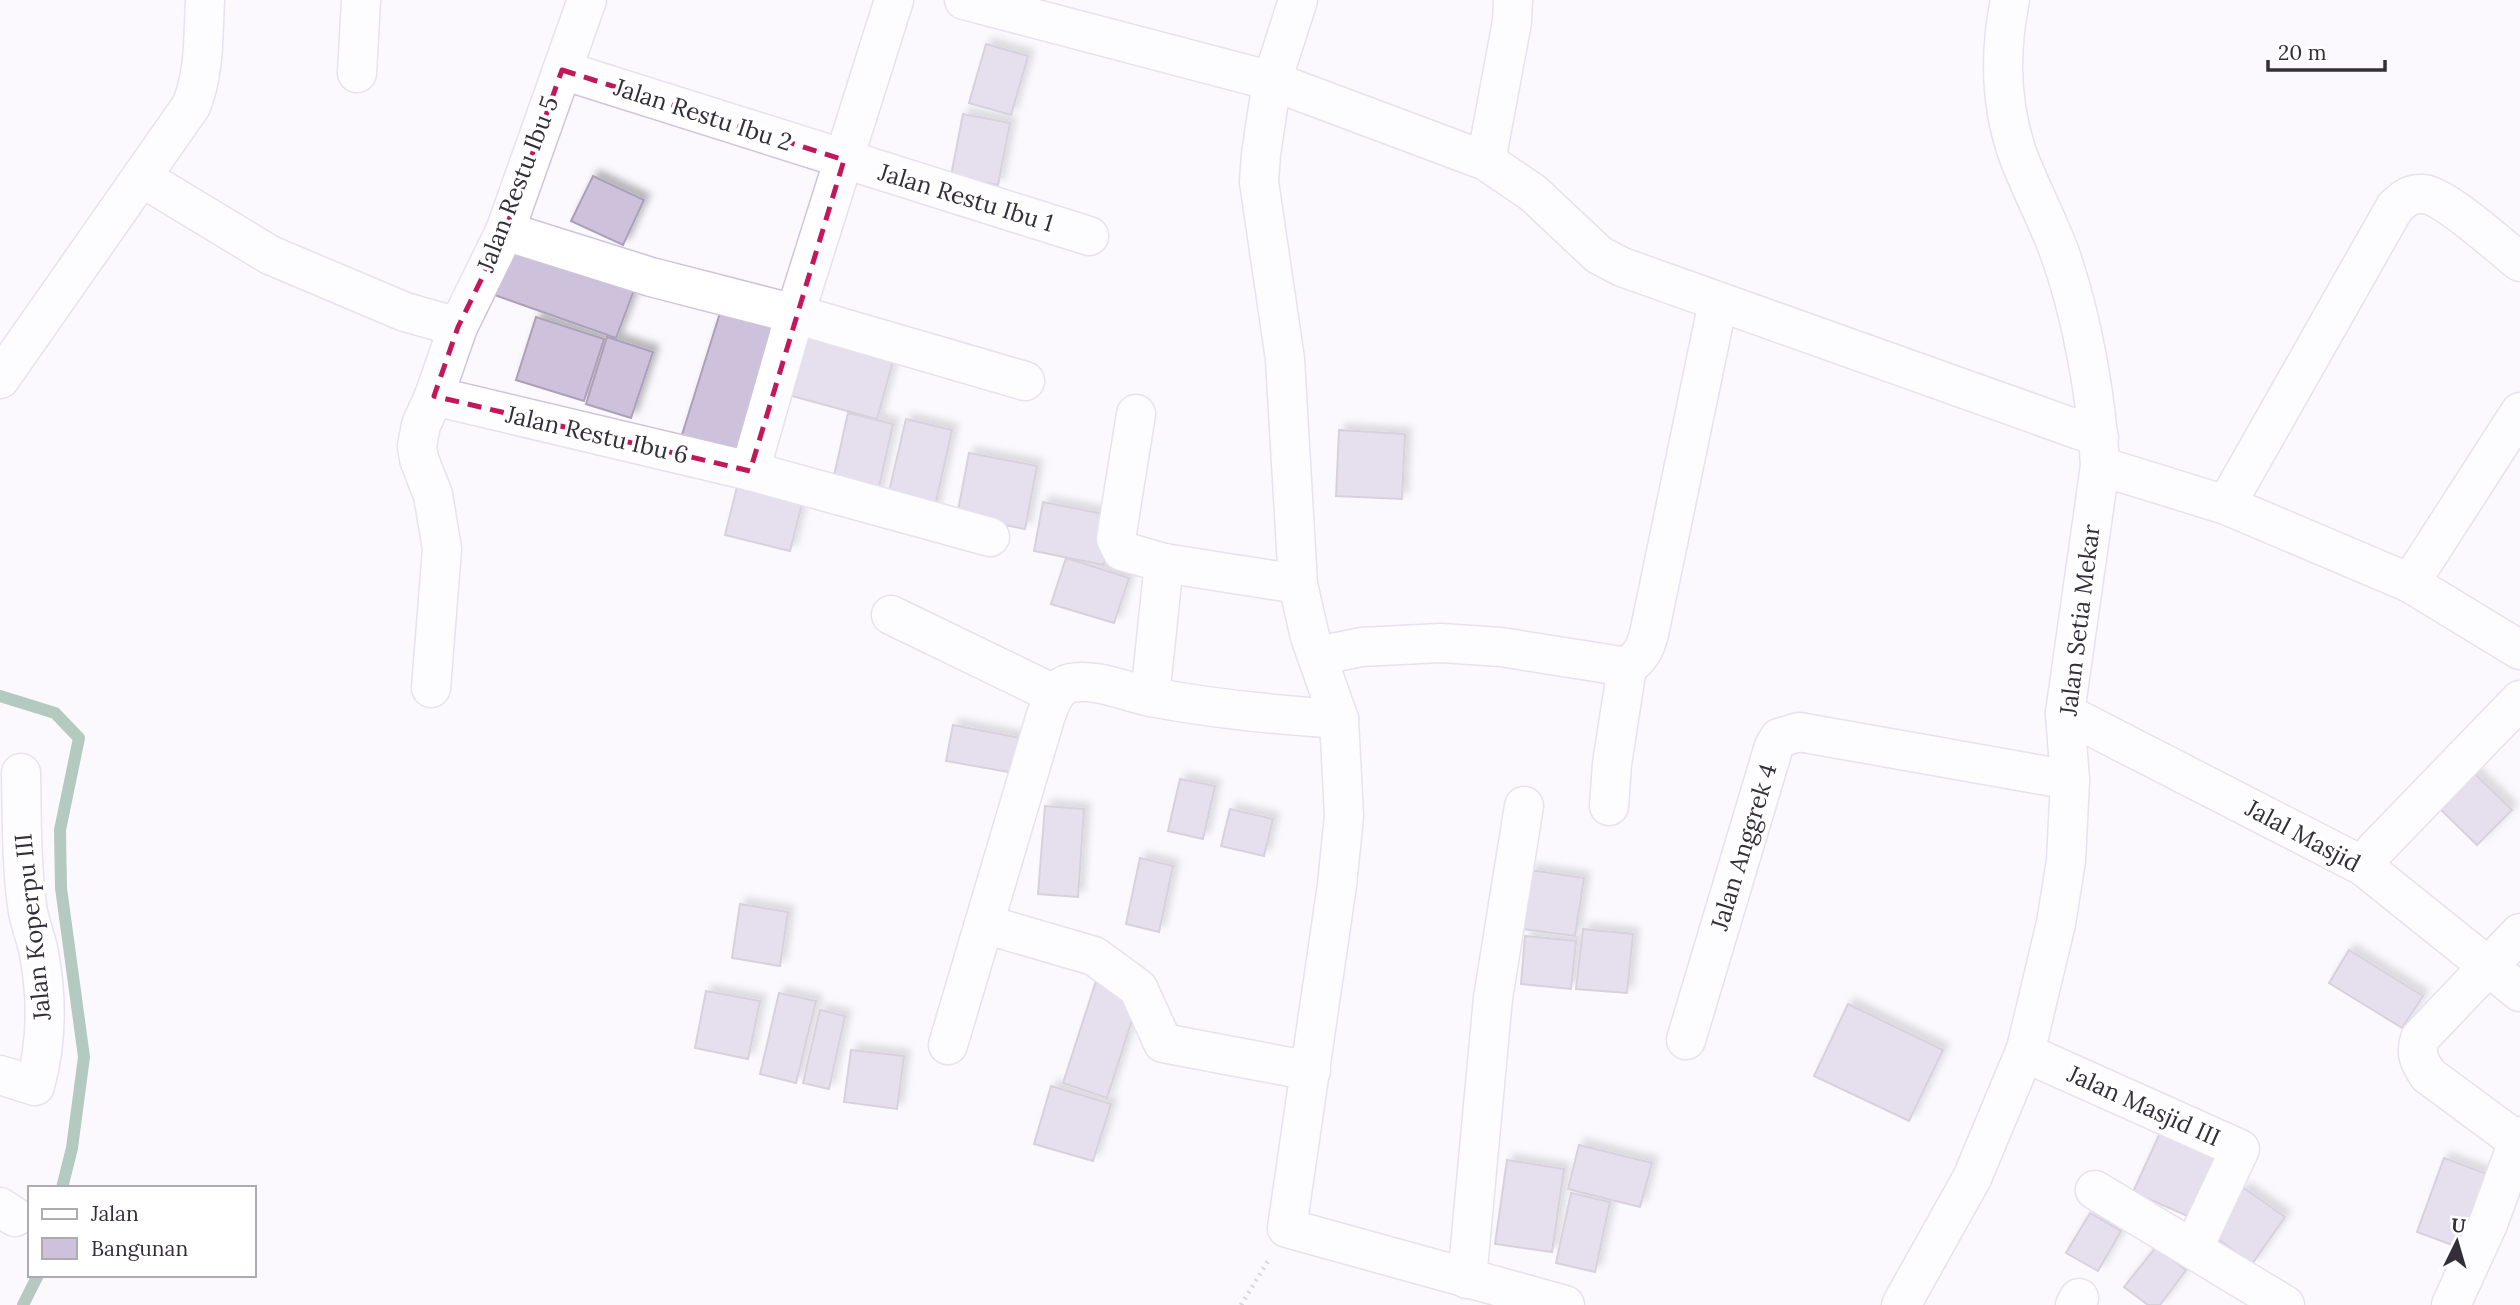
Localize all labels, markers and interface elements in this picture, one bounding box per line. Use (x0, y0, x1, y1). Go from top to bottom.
scale bar (2268, 28, 2385, 72)
text: 20 m (2278, 39, 2327, 66)
street label: Jalan Restu Ibu 2 (609, 71, 796, 158)
street label: Jalan Restu Ibu 5 (469, 92, 565, 277)
street label: Jalan Restu Ibu 1 (874, 156, 1057, 239)
street label: Jalan Restu Ibu 6 (502, 398, 691, 471)
street label: Jalan Setia Mekar (2052, 522, 2107, 718)
street label: Jalan Anggrek 4 (1703, 760, 1784, 935)
street label: Jalal Masjid (2240, 792, 2366, 879)
street label: Jalan Koperpu III (7, 832, 58, 1023)
street label: Jalan Masjid III (2062, 1058, 2225, 1153)
legend (28, 1186, 256, 1277)
text: Jalan (90, 1200, 139, 1227)
north arrow (2422, 1207, 2492, 1277)
text: U (2450, 1212, 2467, 1238)
text: Bangunan (91, 1235, 188, 1262)

